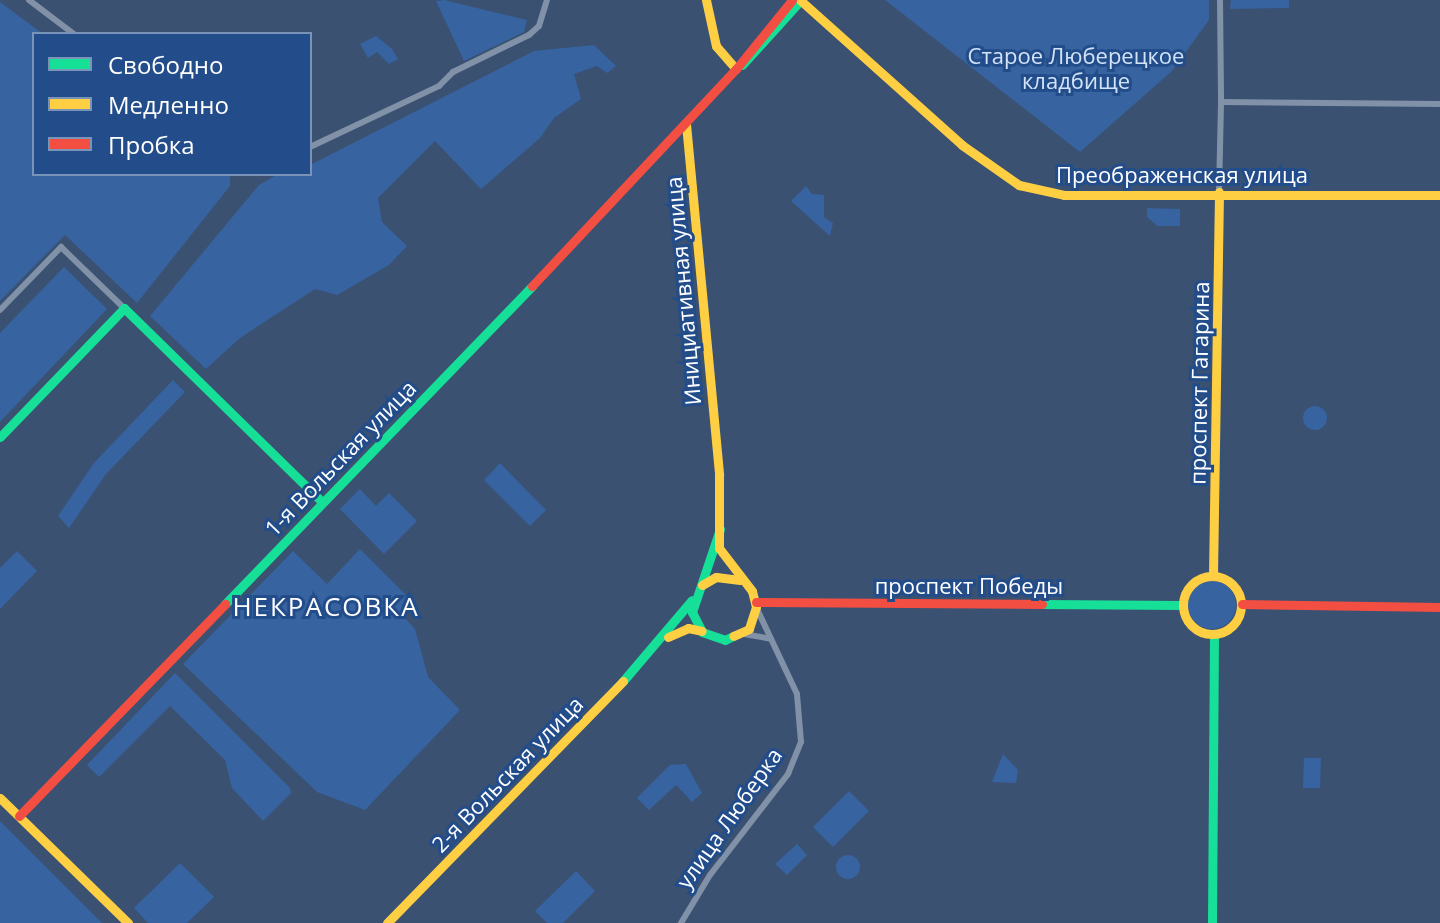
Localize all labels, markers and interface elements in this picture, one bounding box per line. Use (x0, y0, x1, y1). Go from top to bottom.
legend (32, 32, 312, 176)
park label: Старое Люберецкое кладбище (968, 42, 1184, 94)
text: Свободно (108, 48, 223, 81)
text: Медленно (108, 88, 229, 121)
text: Пробка (108, 128, 195, 161)
street label: Преображенская улица (1056, 162, 1308, 188)
street label: Инициативная улица (660, 176, 706, 406)
street label: проспект Гагарина (1184, 281, 1214, 485)
street label: 1-я Вольская улица (259, 375, 421, 541)
street label: проспект Победы (875, 573, 1063, 599)
district label: НЕКРАСОВКА (232, 591, 420, 623)
street label: 2-я Вольская улица (426, 691, 588, 857)
street label: улица Люберка (671, 743, 787, 893)

